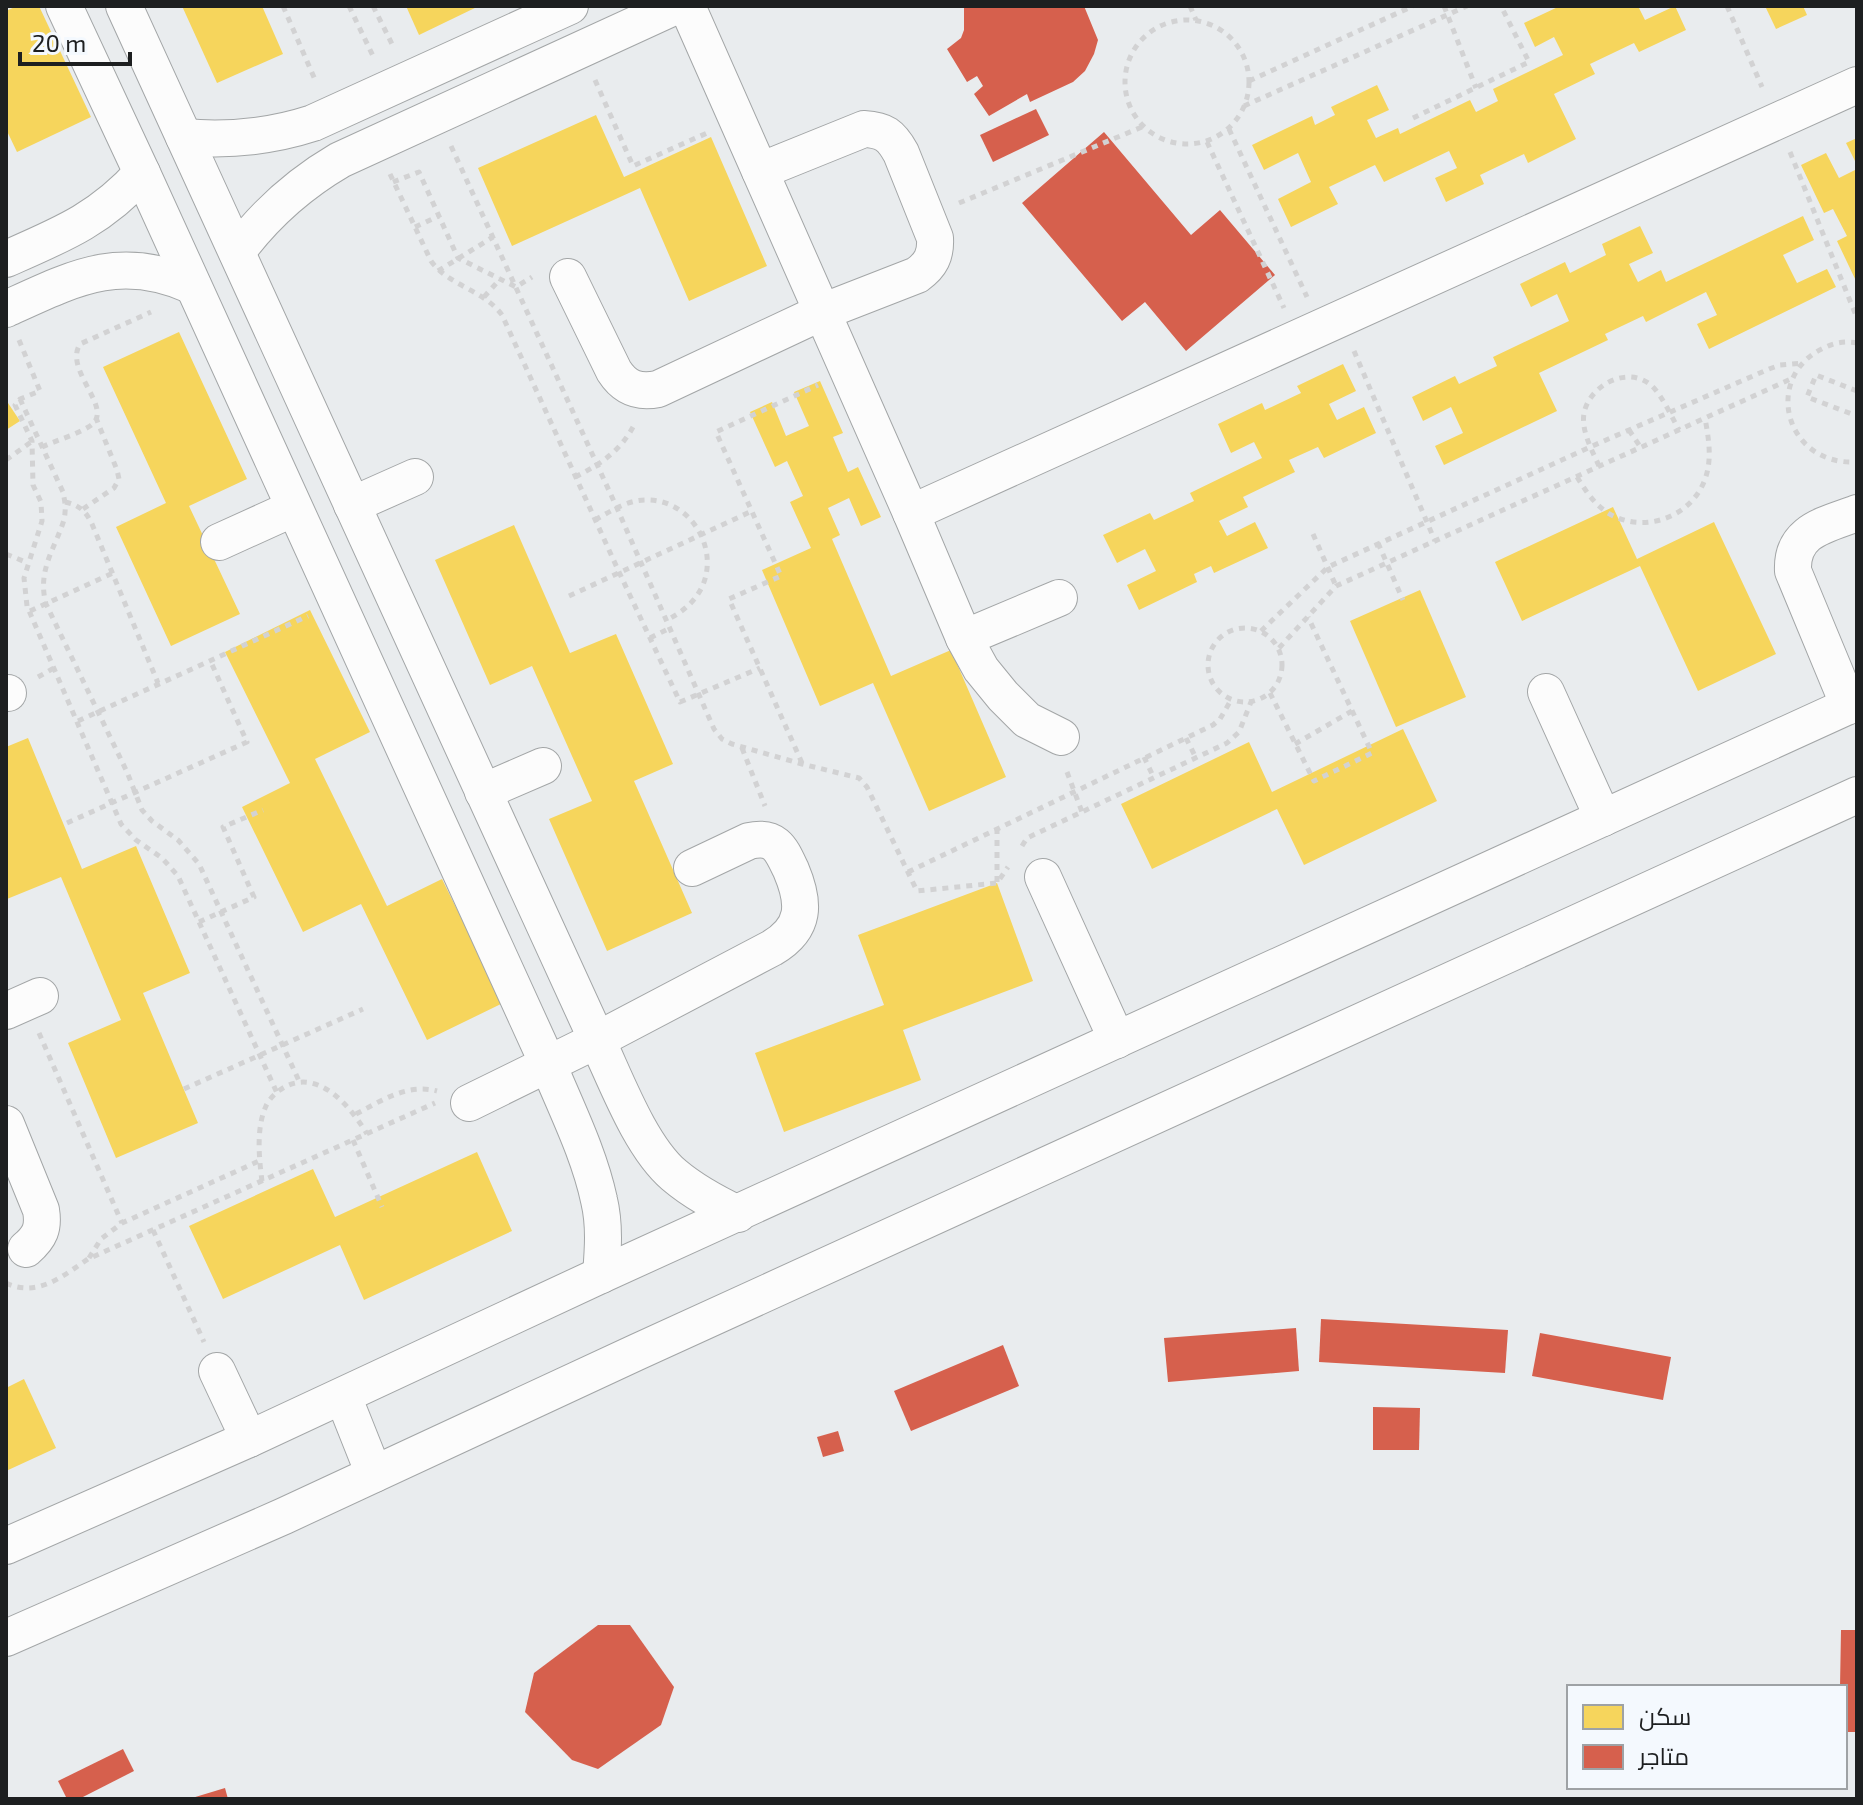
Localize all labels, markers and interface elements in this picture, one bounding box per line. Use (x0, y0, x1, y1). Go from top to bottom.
scale bar (20, 16, 130, 66)
text: 20 m (32, 28, 86, 57)
legend (1567, 1685, 1847, 1789)
text: سكن (1639, 1701, 1691, 1731)
text: متاجر (1637, 1741, 1689, 1770)

